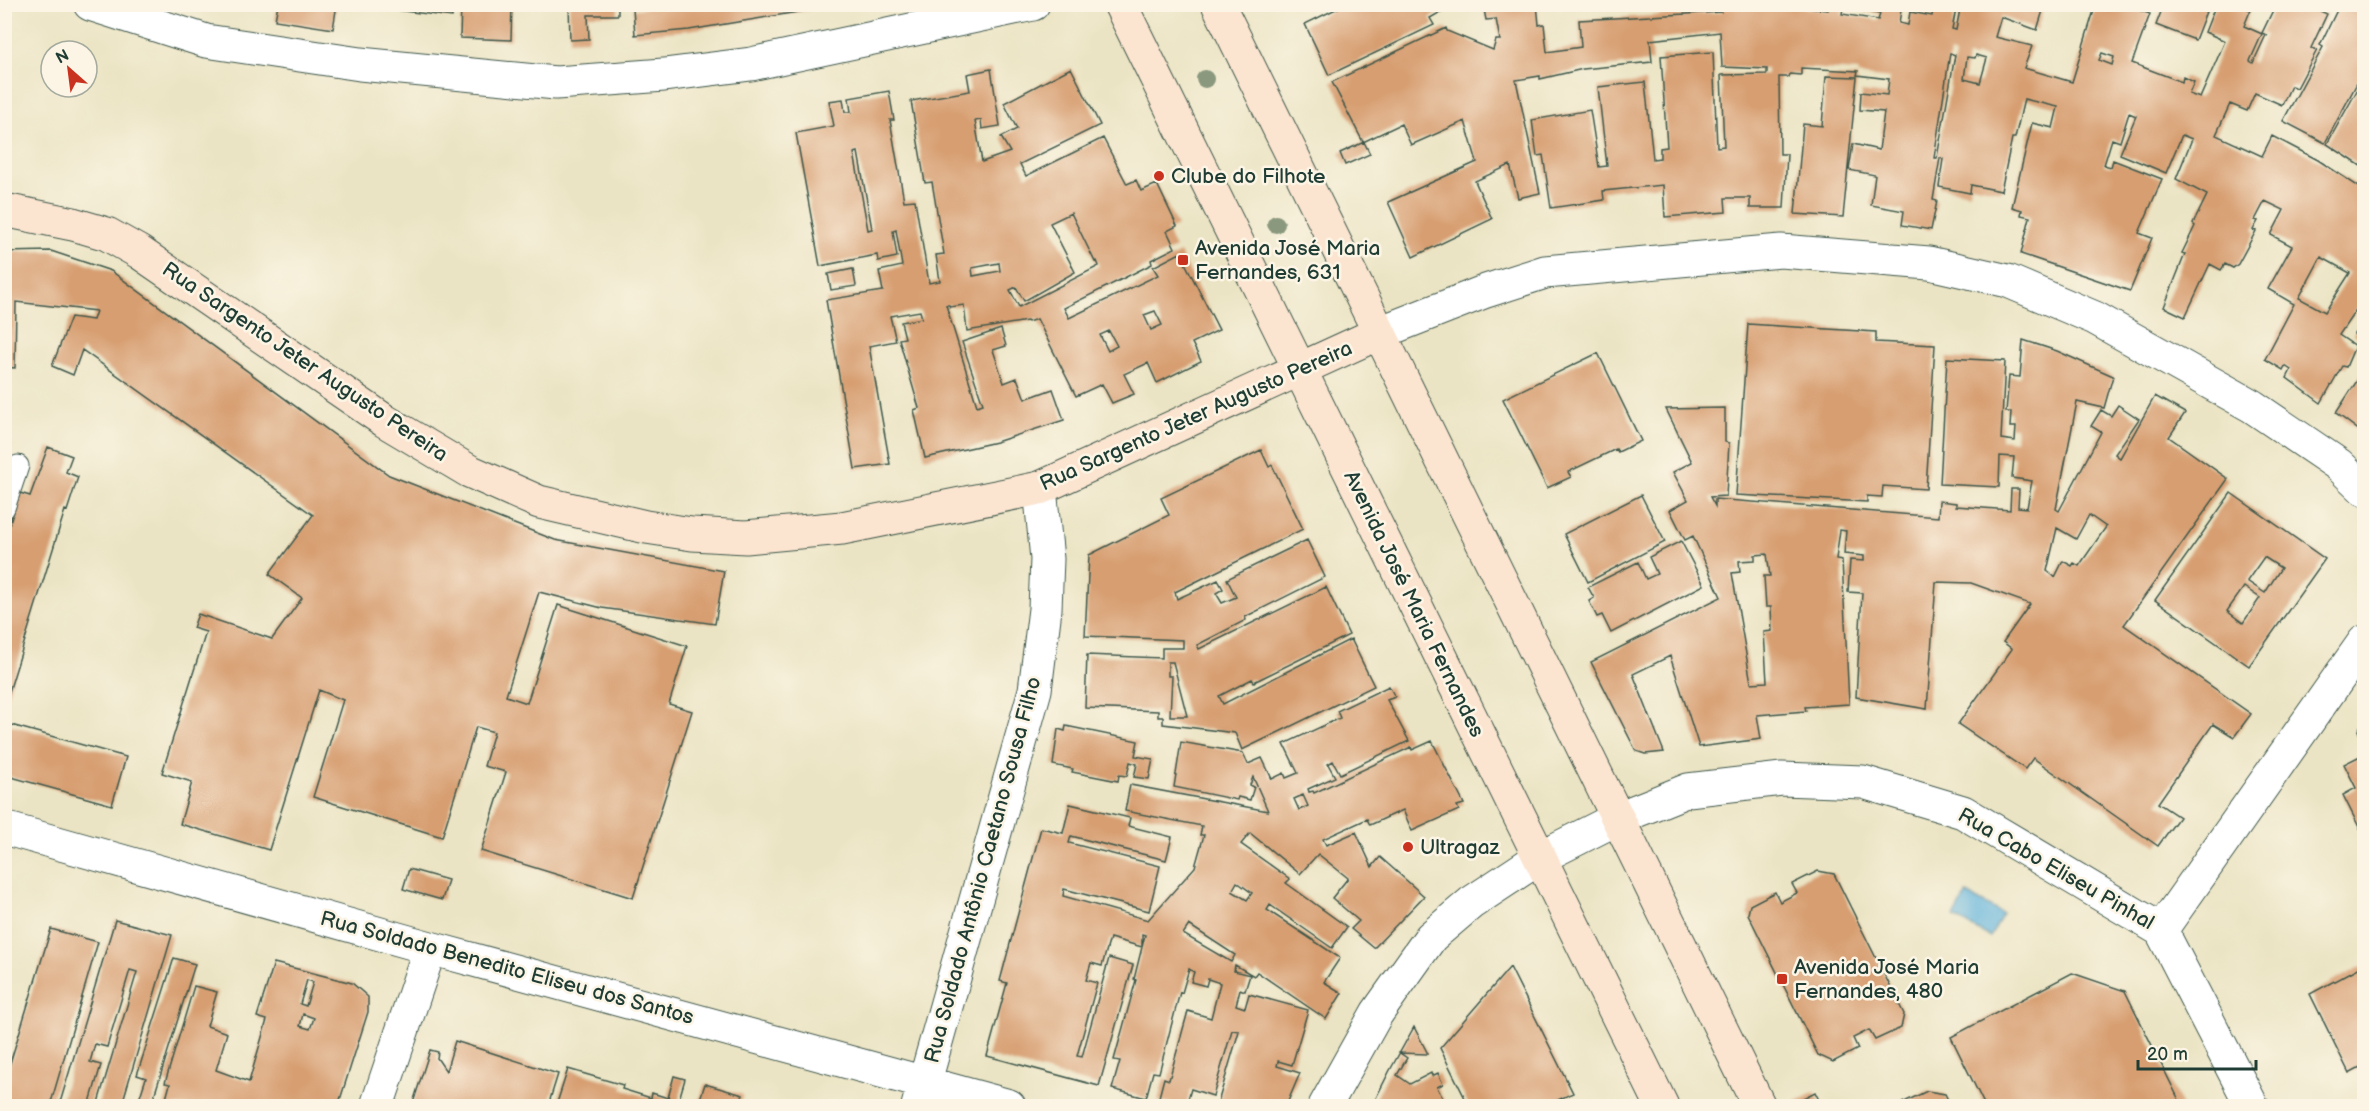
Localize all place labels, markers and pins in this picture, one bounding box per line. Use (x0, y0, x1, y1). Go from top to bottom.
place label: Clube do Filhote (1171, 164, 1326, 189)
marker: Clube do Filhote (1152, 169, 1166, 183)
place label: Avenida José Maria Fernandes, 631 (1195, 236, 1380, 285)
marker: Avenida José Maria Fernandes, 631 (1176, 253, 1190, 267)
place label: Ultragaz (1420, 835, 1501, 860)
marker: Ultragaz (1401, 840, 1415, 854)
place label: Avenida José Maria Fernandes, 480 (1794, 955, 1979, 1004)
marker: Avenida José Maria Fernandes, 480 (1775, 972, 1789, 986)

